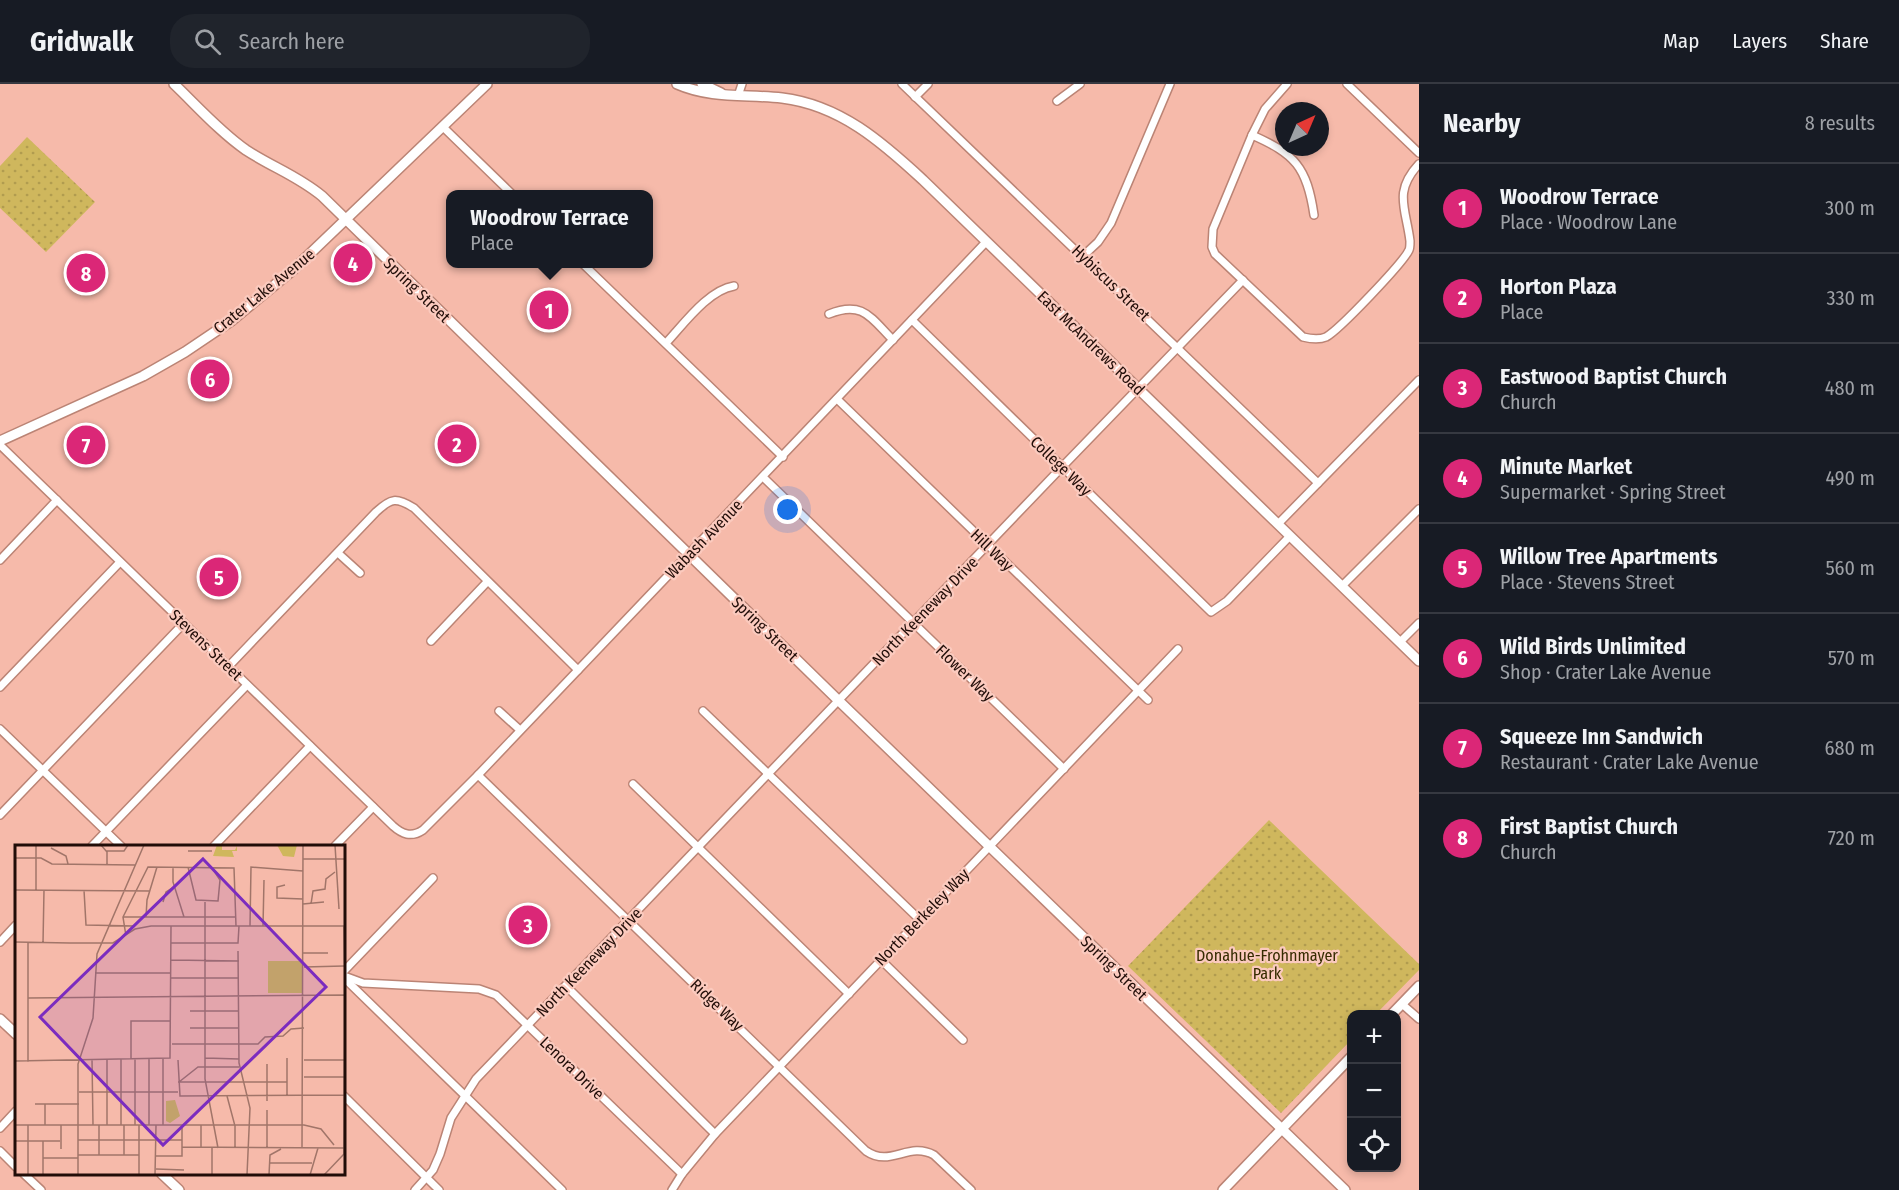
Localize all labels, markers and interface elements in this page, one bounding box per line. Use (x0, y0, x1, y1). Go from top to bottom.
search box (170, 14, 590, 68)
text: Gridwalk (30, 25, 134, 58)
icon: search (191, 25, 224, 58)
text: Search here (239, 28, 345, 55)
text: Map (1663, 28, 1699, 54)
text: Layers (1732, 28, 1787, 54)
text: Share (1820, 28, 1869, 54)
north arrow (1275, 102, 1329, 156)
text: Nearby (1443, 108, 1520, 139)
text: 8 results (1805, 111, 1875, 135)
text: Woodrow Terrace (1500, 183, 1659, 210)
popup (446, 190, 653, 268)
text: 1 (1458, 196, 1467, 220)
text: 300 m (1825, 196, 1875, 220)
text: Woodrow Terrace (470, 204, 629, 231)
text: Place · Woodrow Lane (1500, 210, 1677, 234)
text: Place (470, 231, 514, 255)
pin: 4 (334, 240, 372, 285)
street label: Hybiscus Street (1068, 241, 1155, 326)
street label: Crater Lake Avenue (209, 244, 319, 338)
pin: 8 (66, 250, 106, 296)
street label: Spring Street (380, 254, 455, 327)
text: Horton Plaza (1500, 273, 1617, 300)
text: 2 (1458, 286, 1467, 310)
text: 330 m (1826, 286, 1875, 310)
street label: East McAndrews Road (1033, 287, 1149, 399)
pin: 1 (530, 288, 568, 332)
text: Place (1500, 300, 1543, 324)
pin: 6 (190, 356, 230, 402)
text: Eastwood Baptist Church (1500, 363, 1727, 390)
text: 3 (1458, 376, 1467, 400)
text: 480 m (1825, 376, 1875, 400)
text: Church (1500, 390, 1556, 414)
pin: 7 (66, 422, 106, 468)
pin: 2 (438, 422, 476, 466)
street label: College Way (1026, 432, 1096, 500)
text: Minute Market (1500, 453, 1632, 480)
text: 4 (1457, 466, 1468, 490)
text: 490 m (1825, 466, 1875, 490)
text: Supermarket · Spring Street (1500, 480, 1726, 504)
street label: Wabash Avenue (662, 495, 747, 582)
your location (773, 495, 802, 524)
street label: Hill Way (967, 525, 1018, 576)
text: Willow Tree Apartments (1500, 543, 1718, 570)
street label: North Keeneway Drive (868, 552, 982, 669)
pin: 5 (200, 554, 238, 600)
text: 5 (1458, 556, 1467, 580)
text: 560 m (1825, 556, 1875, 580)
text: Place · Stevens Street (1500, 570, 1675, 594)
street label: Spring Street (728, 593, 803, 666)
street label: Stevens Street (166, 605, 247, 685)
text: Wild Birds Unlimited (1500, 633, 1686, 660)
street label: Flower Way (932, 641, 999, 706)
text: 6 (1457, 646, 1468, 670)
text: 570 m (1828, 646, 1875, 670)
text: Shop · Crater Lake Avenue (1500, 660, 1711, 684)
text: Squeeze Inn Sandwich (1500, 723, 1703, 750)
text: 7 (1458, 736, 1467, 760)
text: 680 m (1825, 736, 1875, 760)
text: Restaurant · Crater Lake Avenue (1500, 750, 1759, 774)
text: First Baptist Church (1500, 813, 1678, 840)
text: 8 (1457, 826, 1468, 850)
text: 720 m (1828, 826, 1875, 850)
text: Church (1500, 840, 1556, 864)
inset map (15, 845, 345, 1175)
street label: North Berkeley Way (871, 864, 974, 970)
pin: 3 (508, 902, 548, 948)
street label: North Keeneway Drive (532, 903, 646, 1020)
street label: Spring Street (1077, 932, 1152, 1005)
park label: Donahue-Frohnmayer Park (1196, 946, 1338, 983)
street label: Ridge Way (686, 975, 748, 1036)
map controls (1347, 1010, 1401, 1172)
button: + (1347, 1010, 1401, 1064)
street label: Lenora Drive (536, 1033, 608, 1103)
button: − (1347, 1064, 1401, 1118)
button: locate (1347, 1118, 1401, 1172)

